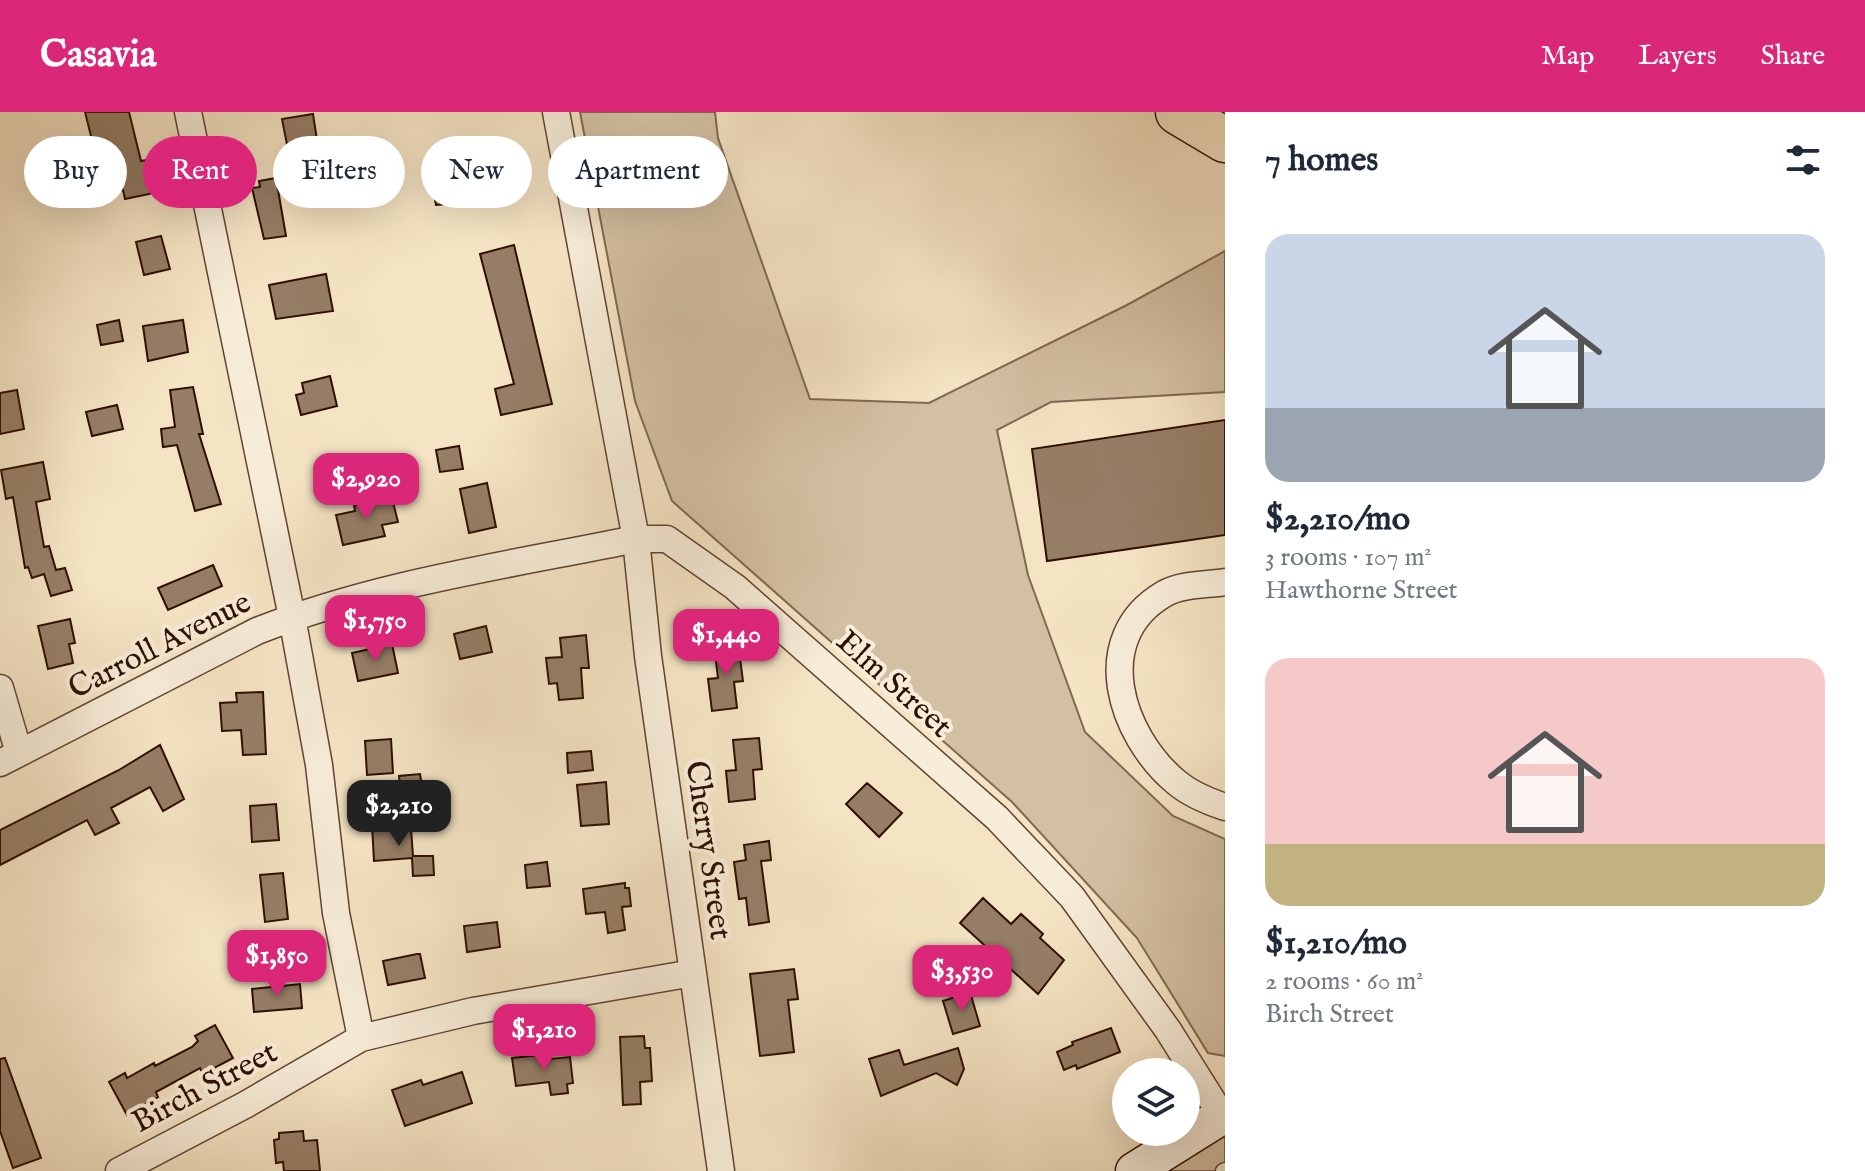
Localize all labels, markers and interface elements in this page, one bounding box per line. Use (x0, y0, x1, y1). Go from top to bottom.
text: Casavia (40, 32, 156, 80)
text: Map (1541, 39, 1594, 74)
text: Layers (1638, 39, 1717, 74)
text: Share (1761, 39, 1825, 74)
chip: Buy (24, 136, 127, 208)
chip: Rent (143, 136, 257, 208)
chip: Filters (273, 136, 405, 208)
chip: New (421, 136, 532, 208)
chip: Apartment (548, 136, 728, 208)
icon: filters (1781, 138, 1825, 182)
text: 7 homes (1265, 139, 1378, 182)
icon: home (1473, 286, 1617, 430)
pin: $2,920 (301, 453, 431, 521)
text: $2,920 (331, 462, 401, 495)
text: $2,210/mo (1265, 498, 1410, 541)
text: 3 rooms · 107 m² (1265, 541, 1432, 574)
text: Hawthorne Street (1265, 574, 1458, 607)
street label: Carroll Avenue (62, 583, 258, 710)
pin: $1,750 (310, 595, 440, 663)
text: $1,750 (343, 604, 407, 637)
pin: $1,440 (661, 609, 791, 677)
text: $1,440 (691, 618, 761, 651)
street label: Elm Street (827, 622, 960, 748)
icon: home (1473, 710, 1617, 854)
street label: Cherry Street (675, 758, 740, 942)
pin: $2,210 (334, 780, 464, 848)
text: $2,210 (365, 789, 433, 822)
text: $1,210/mo (1265, 922, 1407, 965)
pin: $1,850 (212, 930, 342, 998)
text: $1,850 (245, 939, 309, 972)
pin: $3,530 (897, 945, 1027, 1013)
text: $3,530 (931, 954, 993, 987)
text: 2 rooms · 60 m² (1265, 965, 1424, 998)
text: Birch Street (1265, 998, 1394, 1031)
pin: $1,210 (479, 1004, 609, 1072)
text: $1,210 (511, 1013, 577, 1046)
street label: Birch Street (125, 1033, 285, 1144)
map controls (1112, 1058, 1200, 1146)
button: layers (1112, 1058, 1200, 1146)

